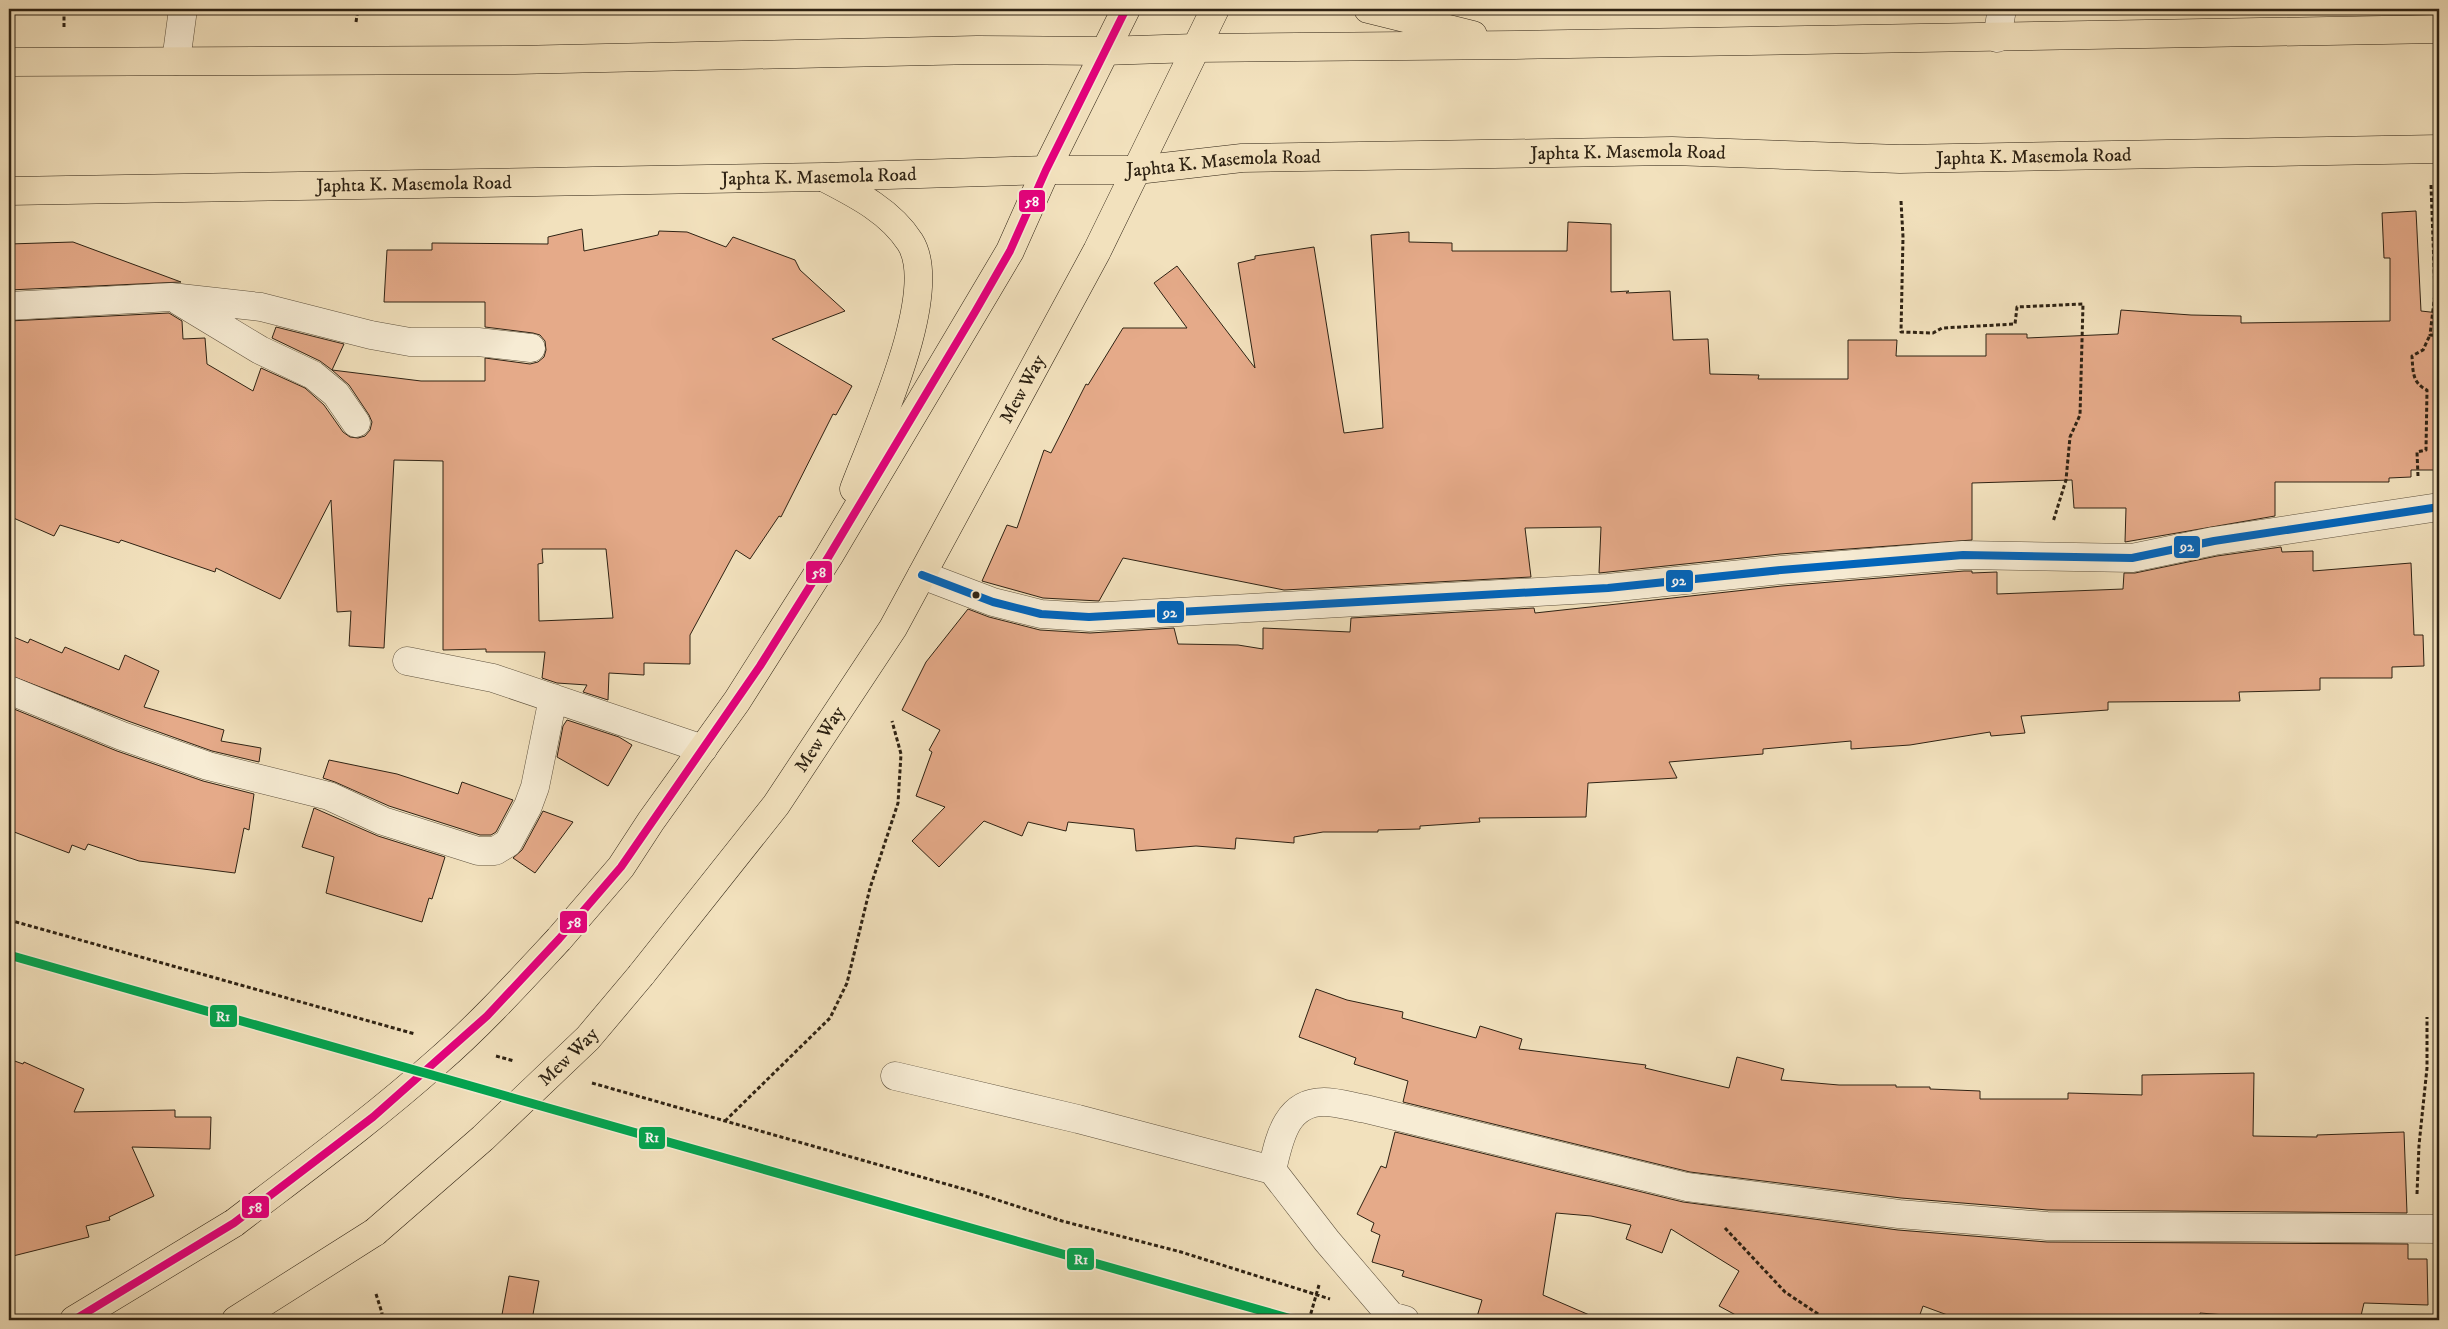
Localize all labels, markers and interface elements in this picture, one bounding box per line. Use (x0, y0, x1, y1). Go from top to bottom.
street label: Japhta K. Masemola Road (1528, 139, 1727, 165)
street label: Japhta K. Masemola Road (1934, 143, 2132, 170)
street label: Japhta K. Masemola Road (1124, 145, 1321, 182)
street label: Japhta K. Masemola Road (719, 163, 917, 190)
street label: Japhta K. Masemola Road (314, 171, 512, 197)
line badge: 58 (1018, 189, 1046, 213)
text: 58 (1024, 193, 1039, 211)
street label: Mew Way (994, 350, 1051, 427)
line badge: 92 (2173, 535, 2201, 559)
text: 92 (2179, 538, 2195, 556)
line badge: 58 (805, 560, 833, 584)
text: 58 (811, 564, 826, 582)
line badge: 92 (1665, 569, 1694, 593)
text: 92 (1671, 572, 1687, 590)
unlabelled marker (971, 590, 981, 600)
line badge: 92 (1156, 600, 1185, 624)
text: 92 (1162, 604, 1178, 622)
street label: Mew Way (789, 701, 850, 777)
line badge: 58 (559, 910, 588, 934)
text: 58 (566, 914, 581, 932)
line badge: R1 (209, 1004, 238, 1028)
text: R1 (216, 1008, 230, 1026)
street label: Mew Way (533, 1022, 604, 1091)
line badge: R1 (638, 1126, 666, 1150)
text: R1 (645, 1129, 659, 1147)
line badge: 58 (241, 1195, 270, 1219)
text: 58 (247, 1199, 262, 1217)
line badge: R1 (1066, 1247, 1095, 1271)
text: R1 (1074, 1251, 1088, 1269)

